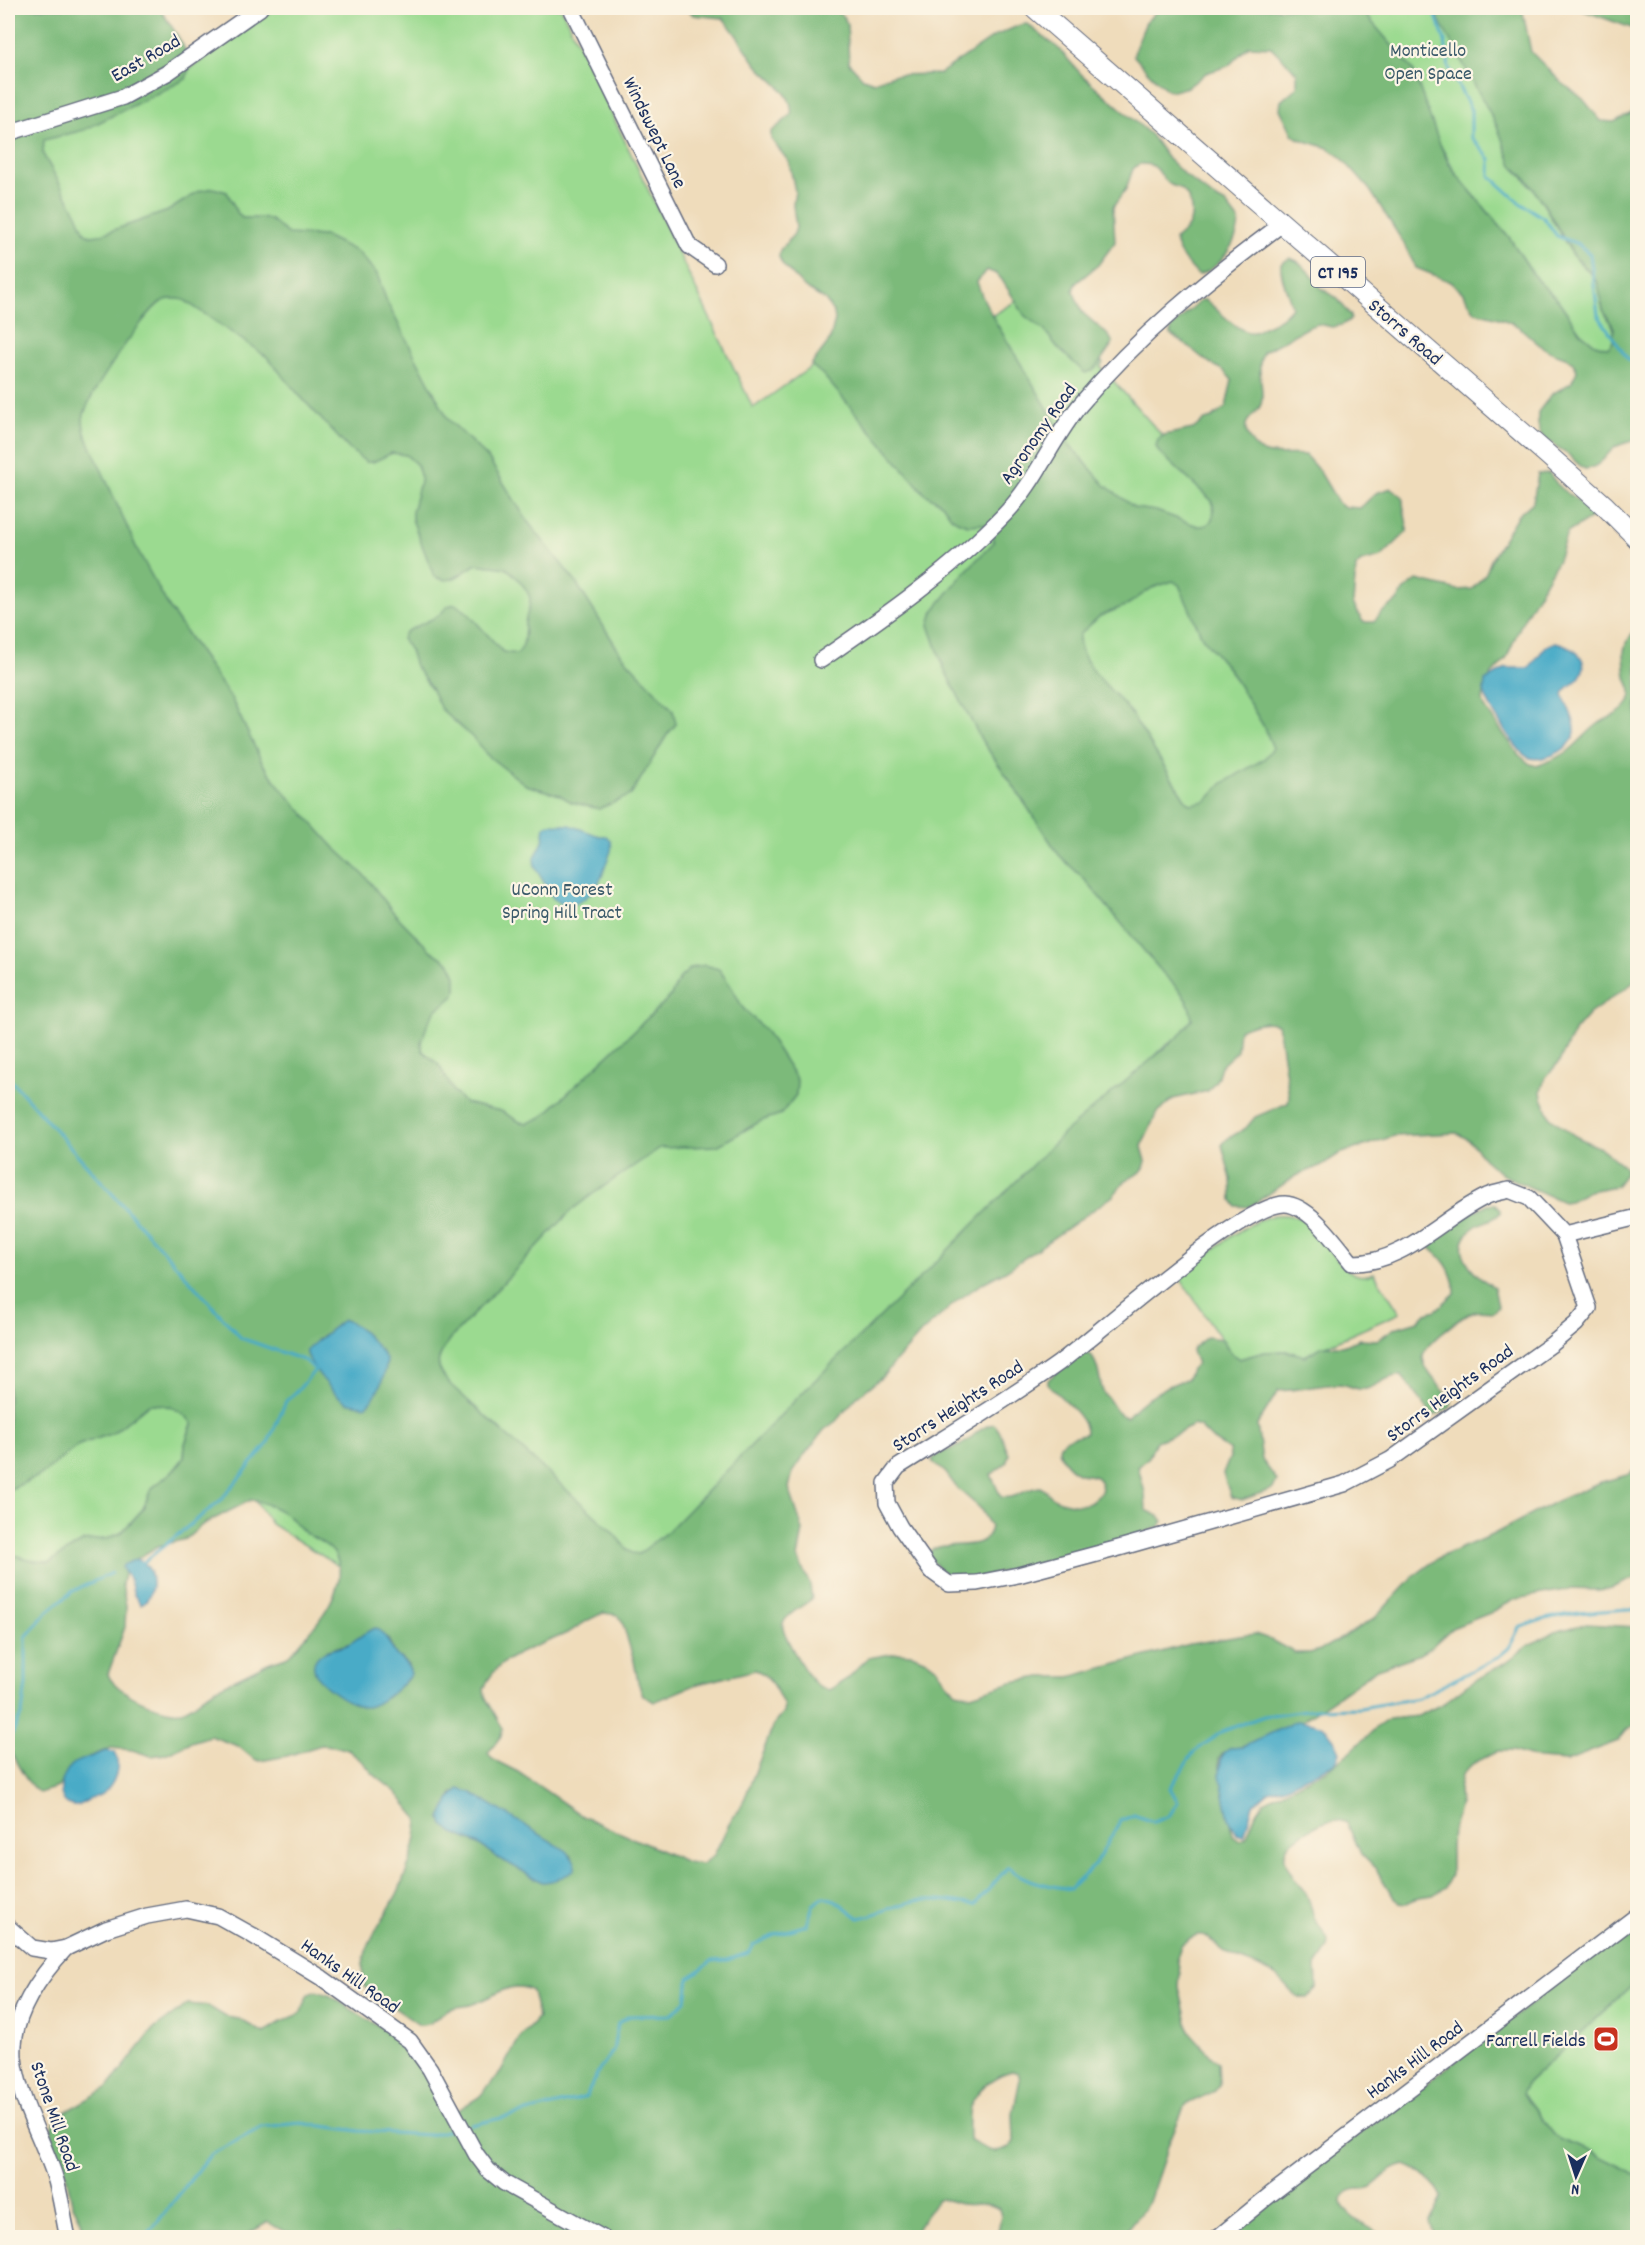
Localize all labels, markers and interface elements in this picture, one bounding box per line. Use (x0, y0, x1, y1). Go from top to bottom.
street label: East Road (106, 28, 187, 91)
park label: Monticello Open Space (1384, 38, 1472, 89)
street label: Windswept Lane (614, 73, 692, 194)
road number: CT 195 (1311, 257, 1365, 287)
street label: Storrs Road (1361, 293, 1447, 373)
street label: Agronomy Road (994, 378, 1085, 491)
park label: UConn Forest Spring Hill Tract (502, 877, 622, 928)
street label: Storrs Heights Road (1381, 1339, 1520, 1450)
street label: Storrs Heights Road (888, 1355, 1030, 1460)
street label: Hanks Hill Road (294, 1933, 405, 2022)
street label: Hanks Hill Road (1361, 2015, 1470, 2107)
sports icon: Farrell Fields (1591, 2024, 1621, 2054)
place label: Farrell Fields (1486, 2028, 1586, 2056)
street label: Stone Mill Road (21, 2058, 85, 2176)
north arrow (1546, 2146, 1606, 2206)
text: N (1571, 2177, 1580, 2200)

